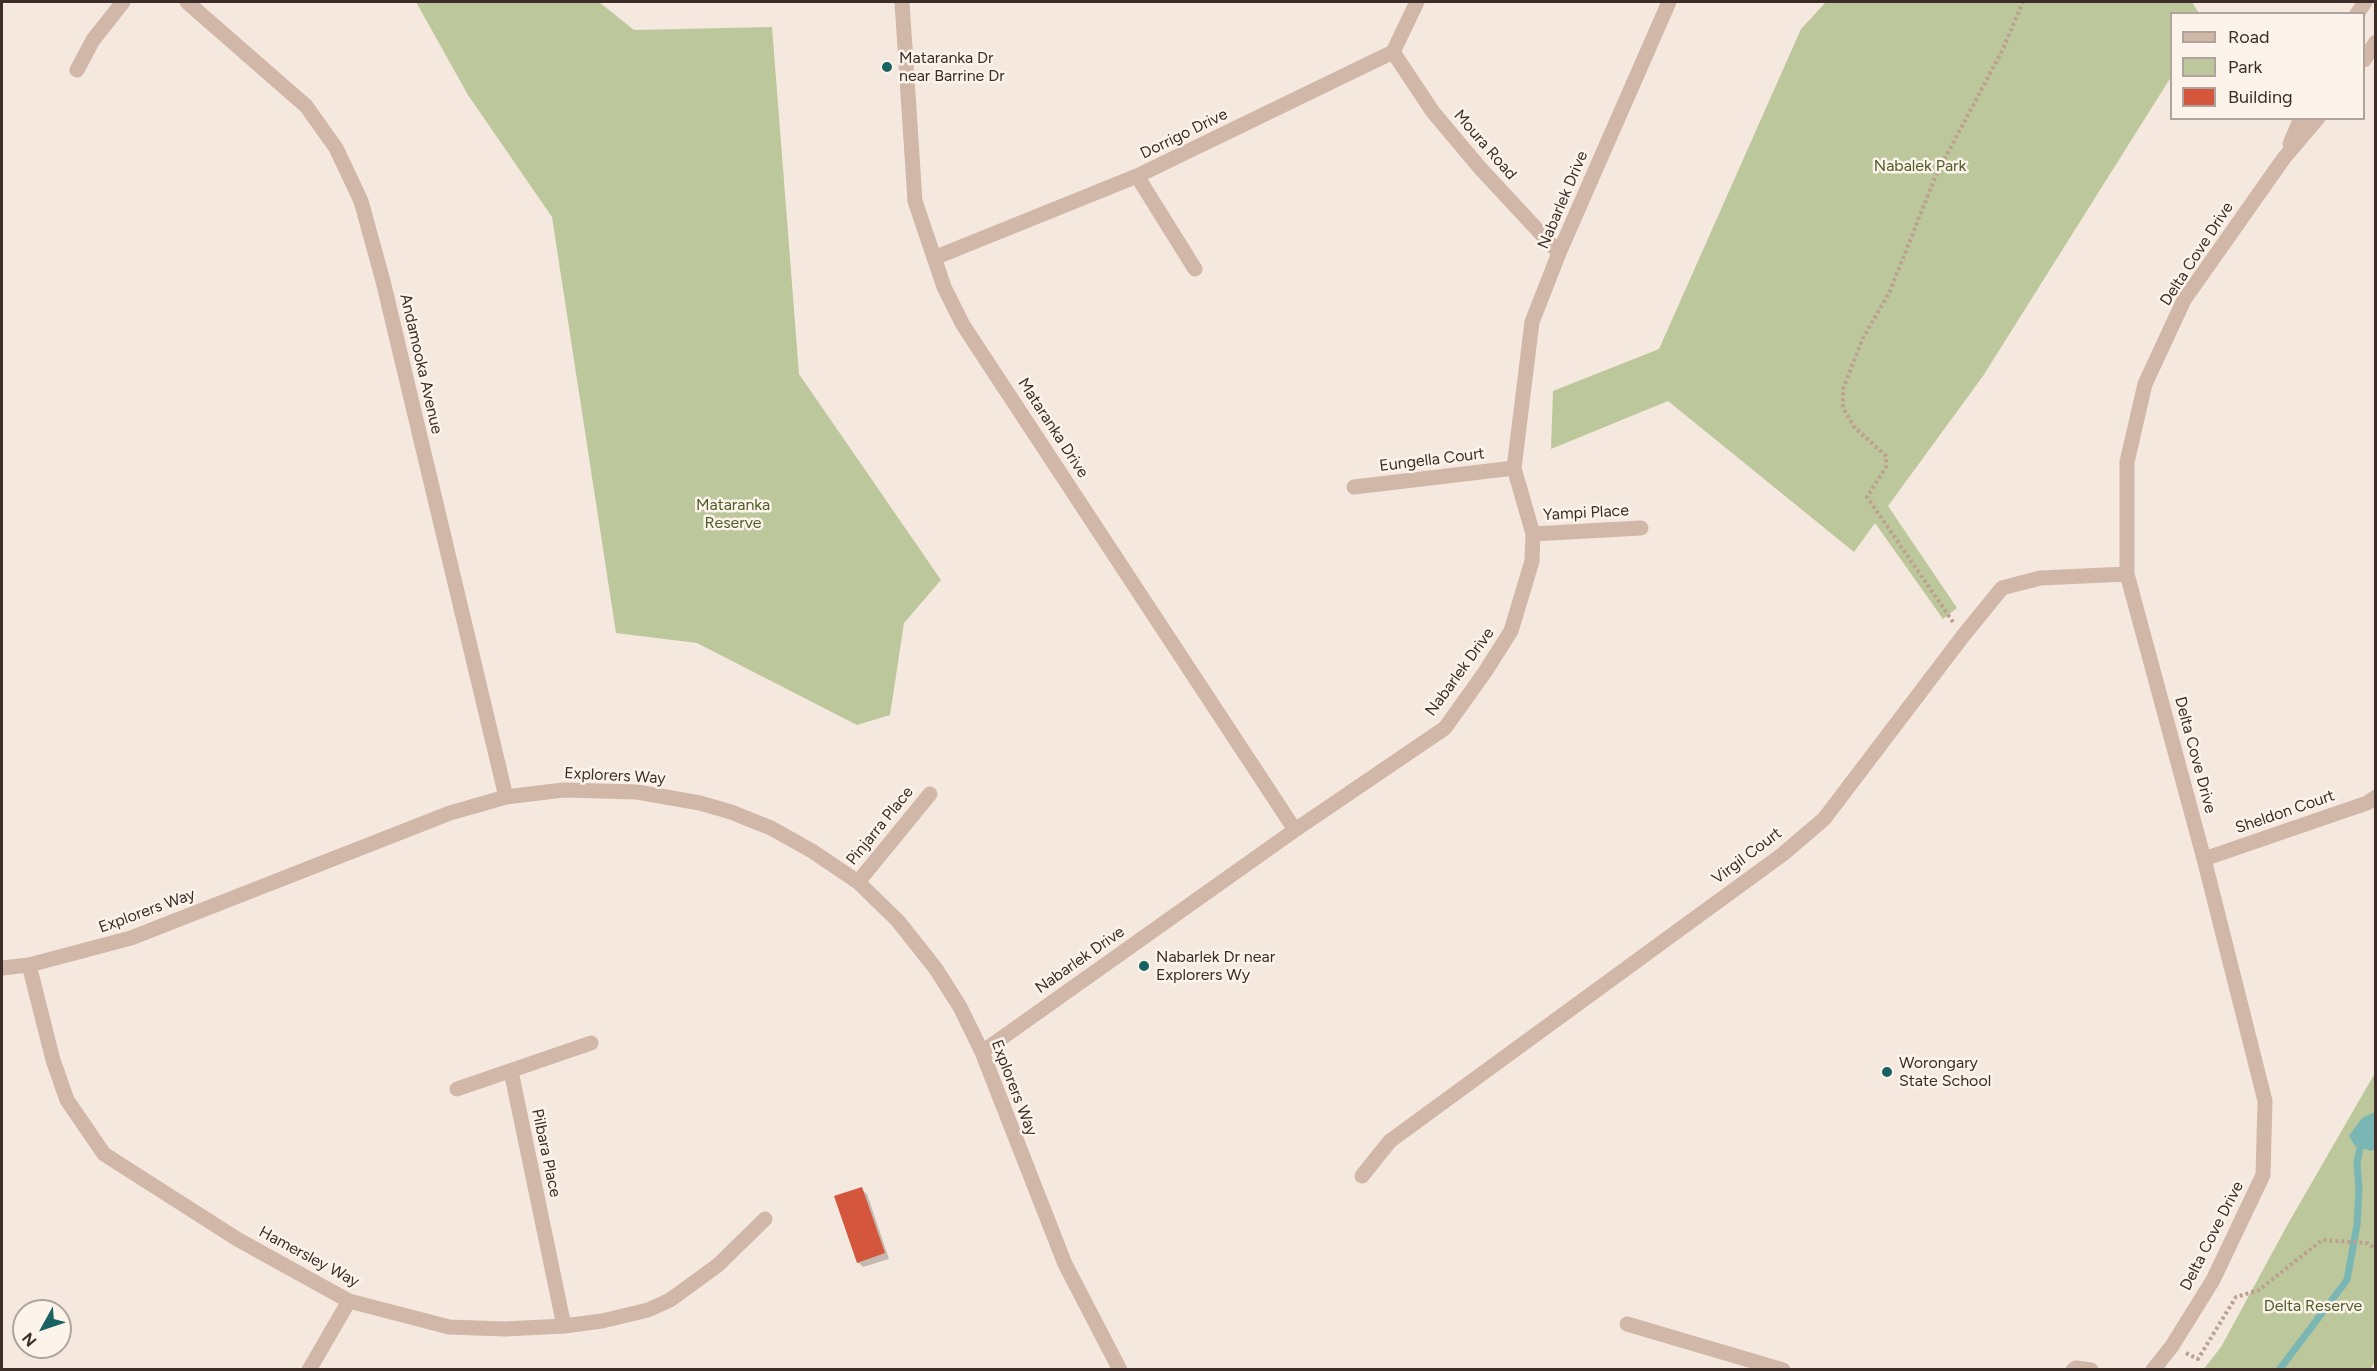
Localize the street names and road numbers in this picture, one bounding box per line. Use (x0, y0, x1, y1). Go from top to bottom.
street label: Dorrigo Drive (1137, 105, 1231, 163)
street label: Moura Road (1450, 106, 1520, 184)
street label: Nabarlek Drive (1534, 148, 1592, 252)
street label: Delta Cove Drive (2156, 199, 2238, 309)
street label: Andamooka Avenue (396, 292, 446, 436)
street label: Mataranka Drive (1014, 375, 1092, 481)
street label: Eungella Court (1378, 444, 1486, 476)
street label: Yampi Place (1543, 501, 1629, 525)
street label: Nabarlek Drive (1422, 624, 1498, 720)
street label: Delta Cove Drive (2170, 695, 2220, 815)
street label: Explorers Way (564, 764, 666, 788)
street label: Pinjarra Place (842, 783, 918, 869)
street label: Sheldon Court (2233, 786, 2337, 838)
street label: Virgil Court (1708, 824, 1786, 888)
street label: Explorers Way (96, 885, 198, 937)
street label: Nabarlek Drive (1032, 922, 1128, 998)
street label: Explorers Way (987, 1037, 1041, 1139)
street label: Pilbara Place (527, 1107, 565, 1199)
street label: Delta Cove Drive (2176, 1178, 2248, 1294)
street label: Hamersley Way (256, 1222, 362, 1292)

